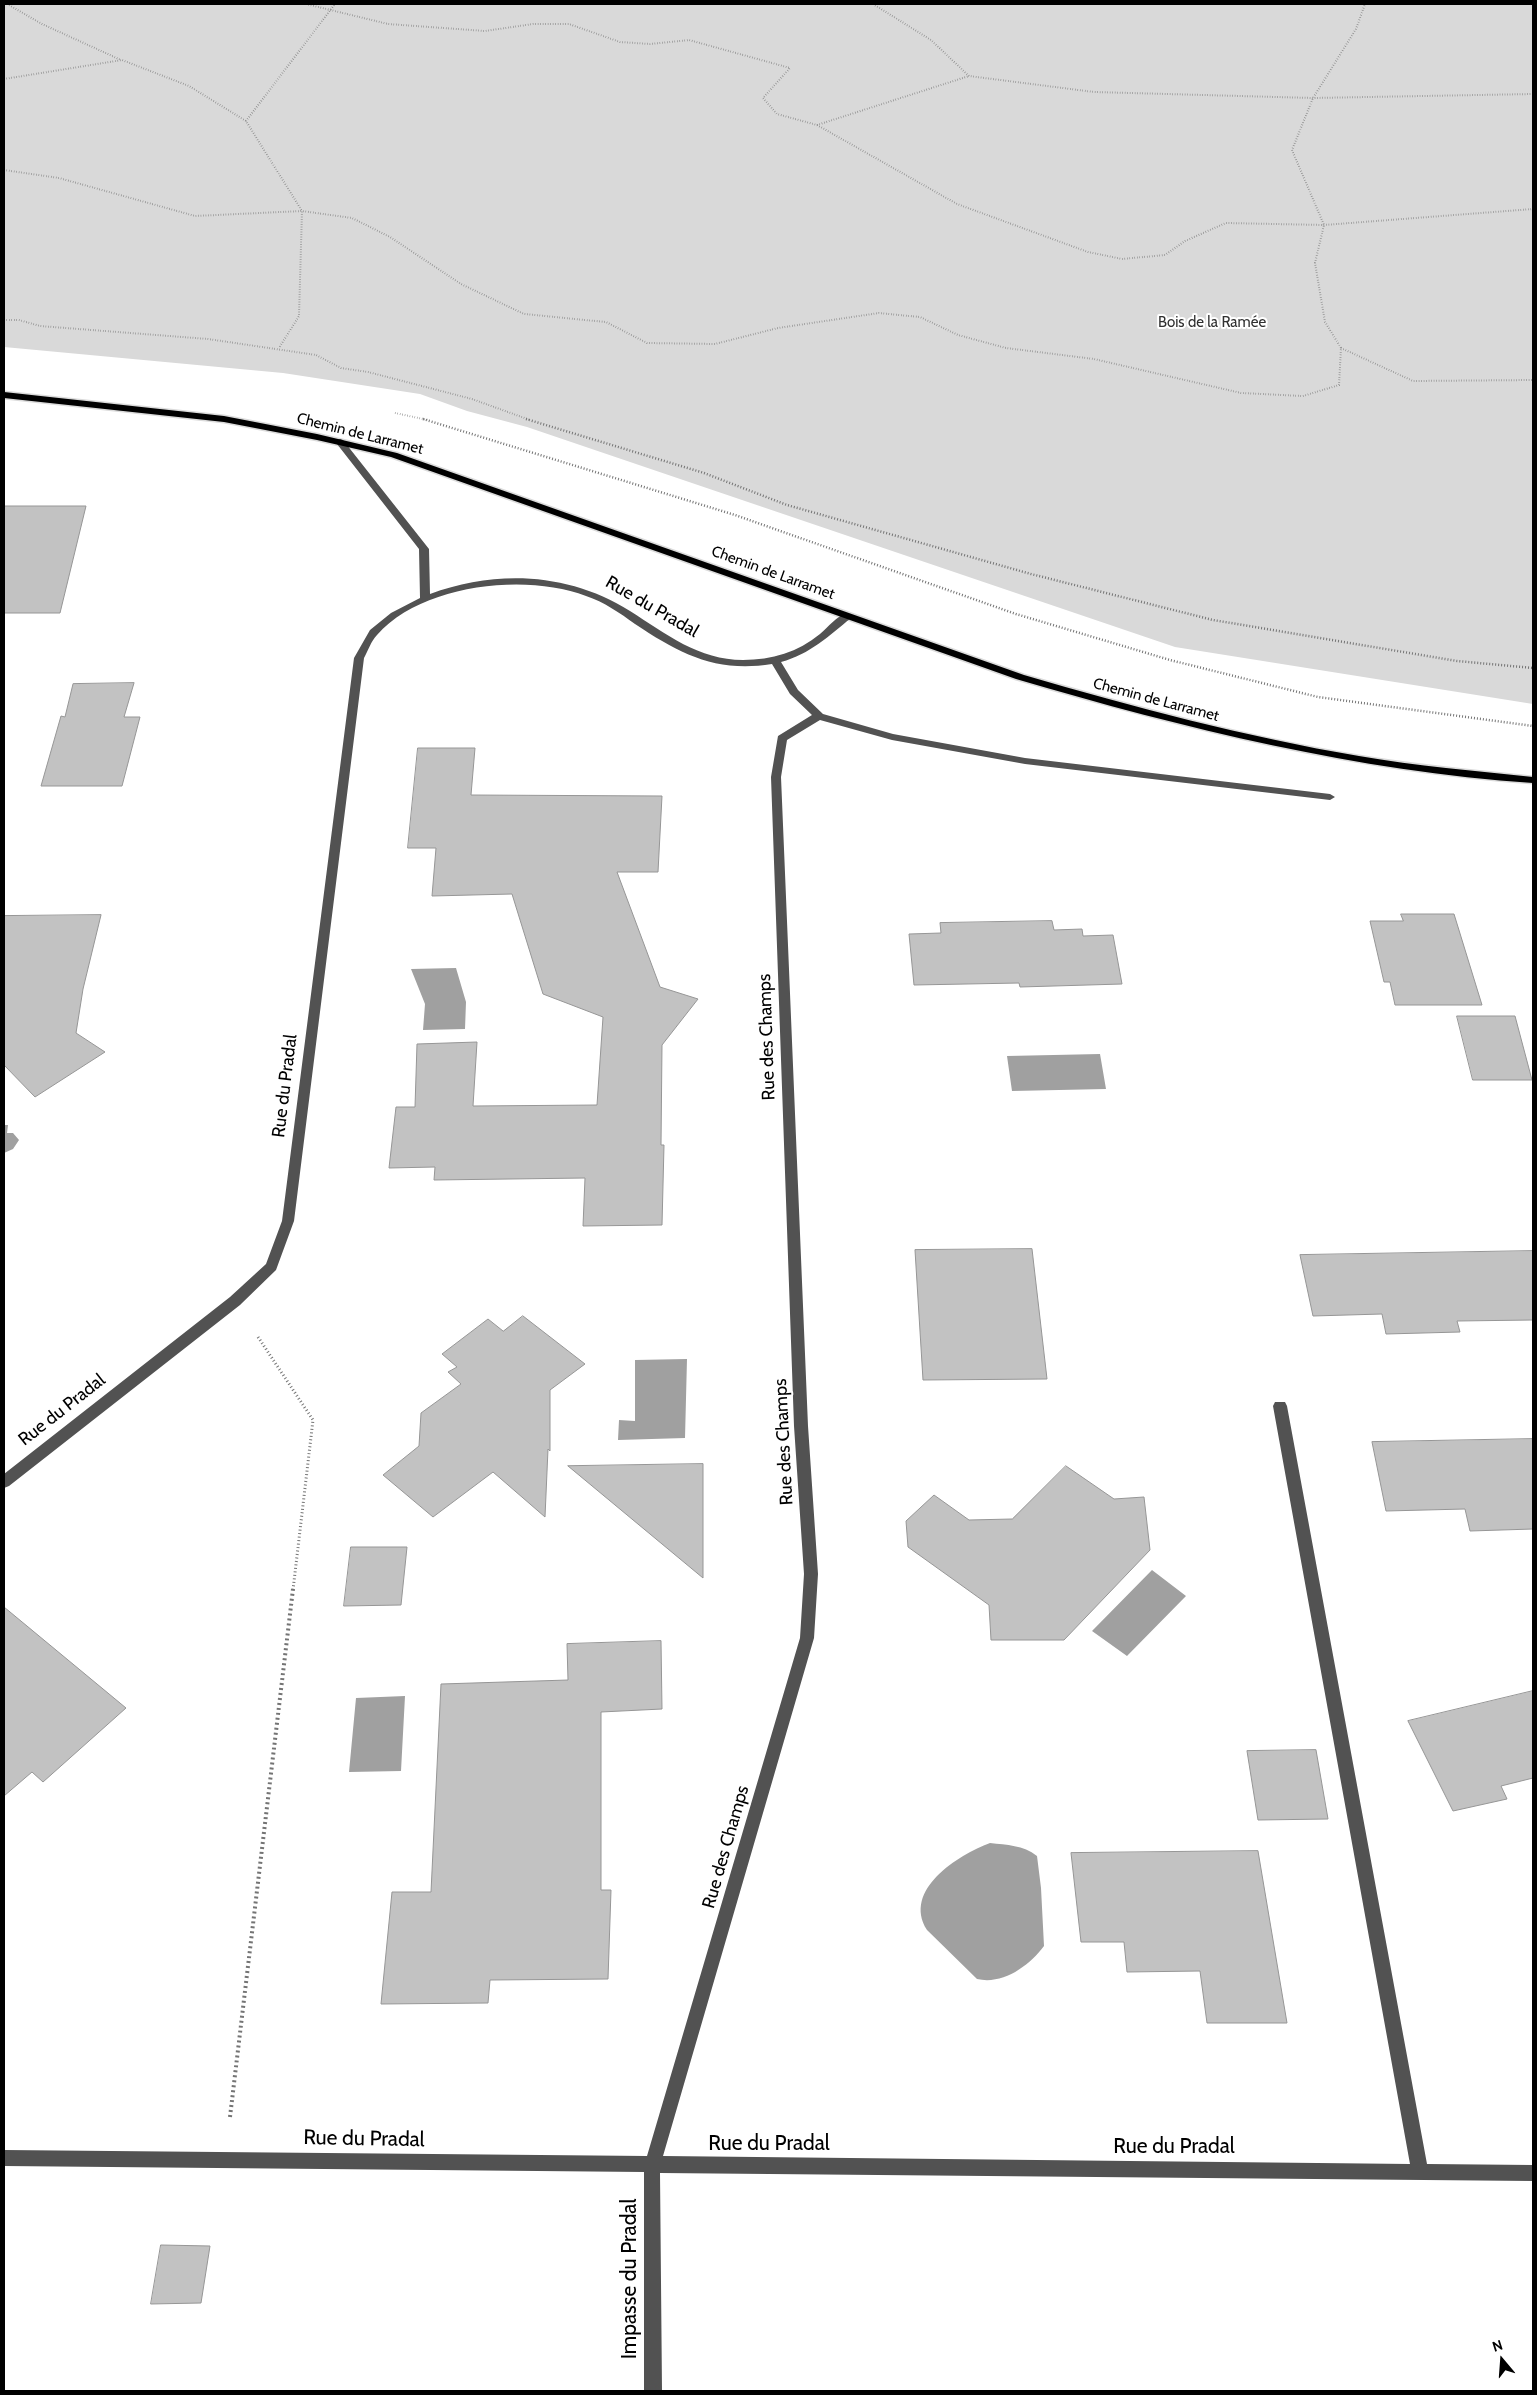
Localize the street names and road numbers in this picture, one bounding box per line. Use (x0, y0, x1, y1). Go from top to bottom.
street label: Chemin de Larramet (295, 410, 425, 458)
street label: Chemin de Larramet (709, 542, 837, 604)
street label: Rue du Pradal (602, 572, 702, 642)
street label: Chemin de Larramet (1091, 675, 1221, 725)
street label: Rue des Champs (754, 973, 780, 1101)
street label: Rue du Pradal (268, 1033, 302, 1139)
street label: Rue du Pradal (14, 1369, 110, 1451)
street label: Rue des Champs (770, 1378, 798, 1506)
street label: Rue des Champs (698, 1783, 754, 1911)
street label: Rue du Pradal (303, 2125, 425, 2153)
street label: Rue du Pradal (708, 2131, 830, 2157)
street label: Rue du Pradal (1113, 2134, 1235, 2160)
street label: Impasse du Pradal (617, 2199, 643, 2359)

